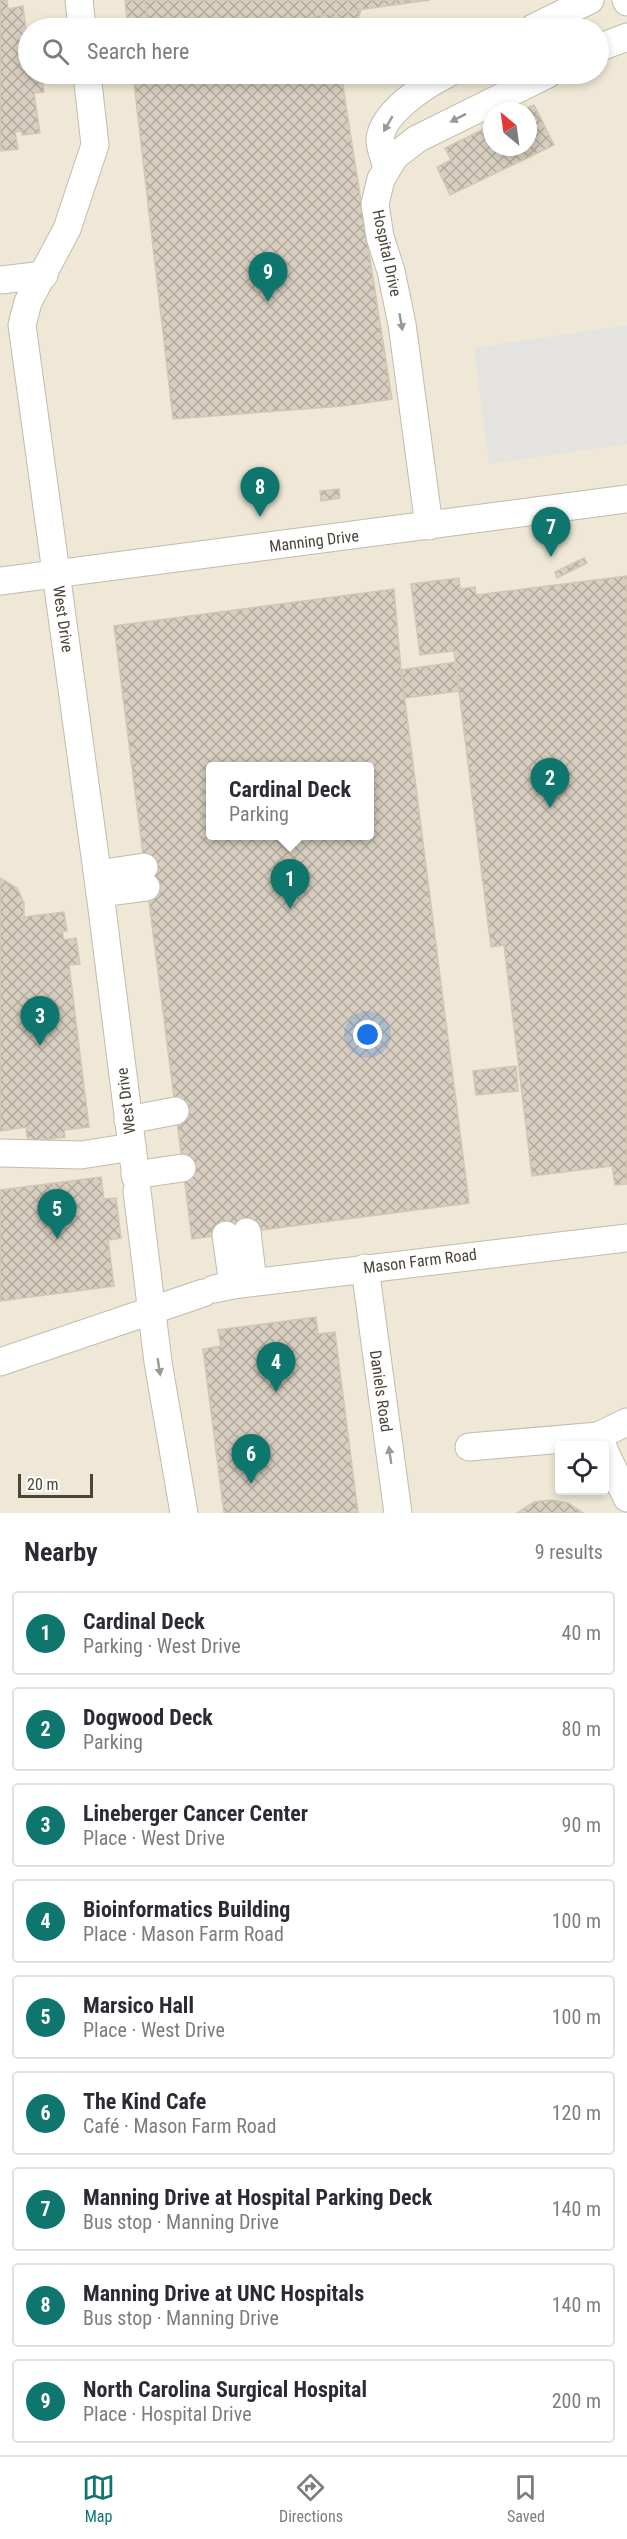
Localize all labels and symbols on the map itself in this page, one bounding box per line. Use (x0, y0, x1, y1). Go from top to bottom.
north arrow (483, 102, 537, 156)
one-way arrow (449, 114, 466, 123)
one-way arrow (383, 116, 393, 133)
street label: Hospital Drive (369, 208, 405, 298)
pin: 9 (248, 252, 288, 302)
one-way arrow (397, 313, 406, 332)
pin: 8 (240, 468, 280, 517)
pin: 7 (532, 508, 570, 557)
street label: Manning Drive (268, 526, 360, 556)
street label: West Drive (49, 584, 77, 654)
pin: 2 (530, 758, 570, 808)
pin: 1 (270, 860, 310, 909)
pin: 3 (20, 996, 60, 1046)
your location (353, 1020, 382, 1049)
street label: West Drive (112, 1067, 140, 1135)
pin: 5 (38, 1190, 76, 1239)
street label: Mason Farm Road (362, 1245, 478, 1277)
pin: 4 (256, 1342, 296, 1392)
street label: Daniels Road (366, 1349, 396, 1433)
one-way arrow (155, 1358, 164, 1377)
pin: 6 (232, 1434, 270, 1484)
one-way arrow (385, 1445, 394, 1464)
scale bar (18, 1471, 93, 1498)

